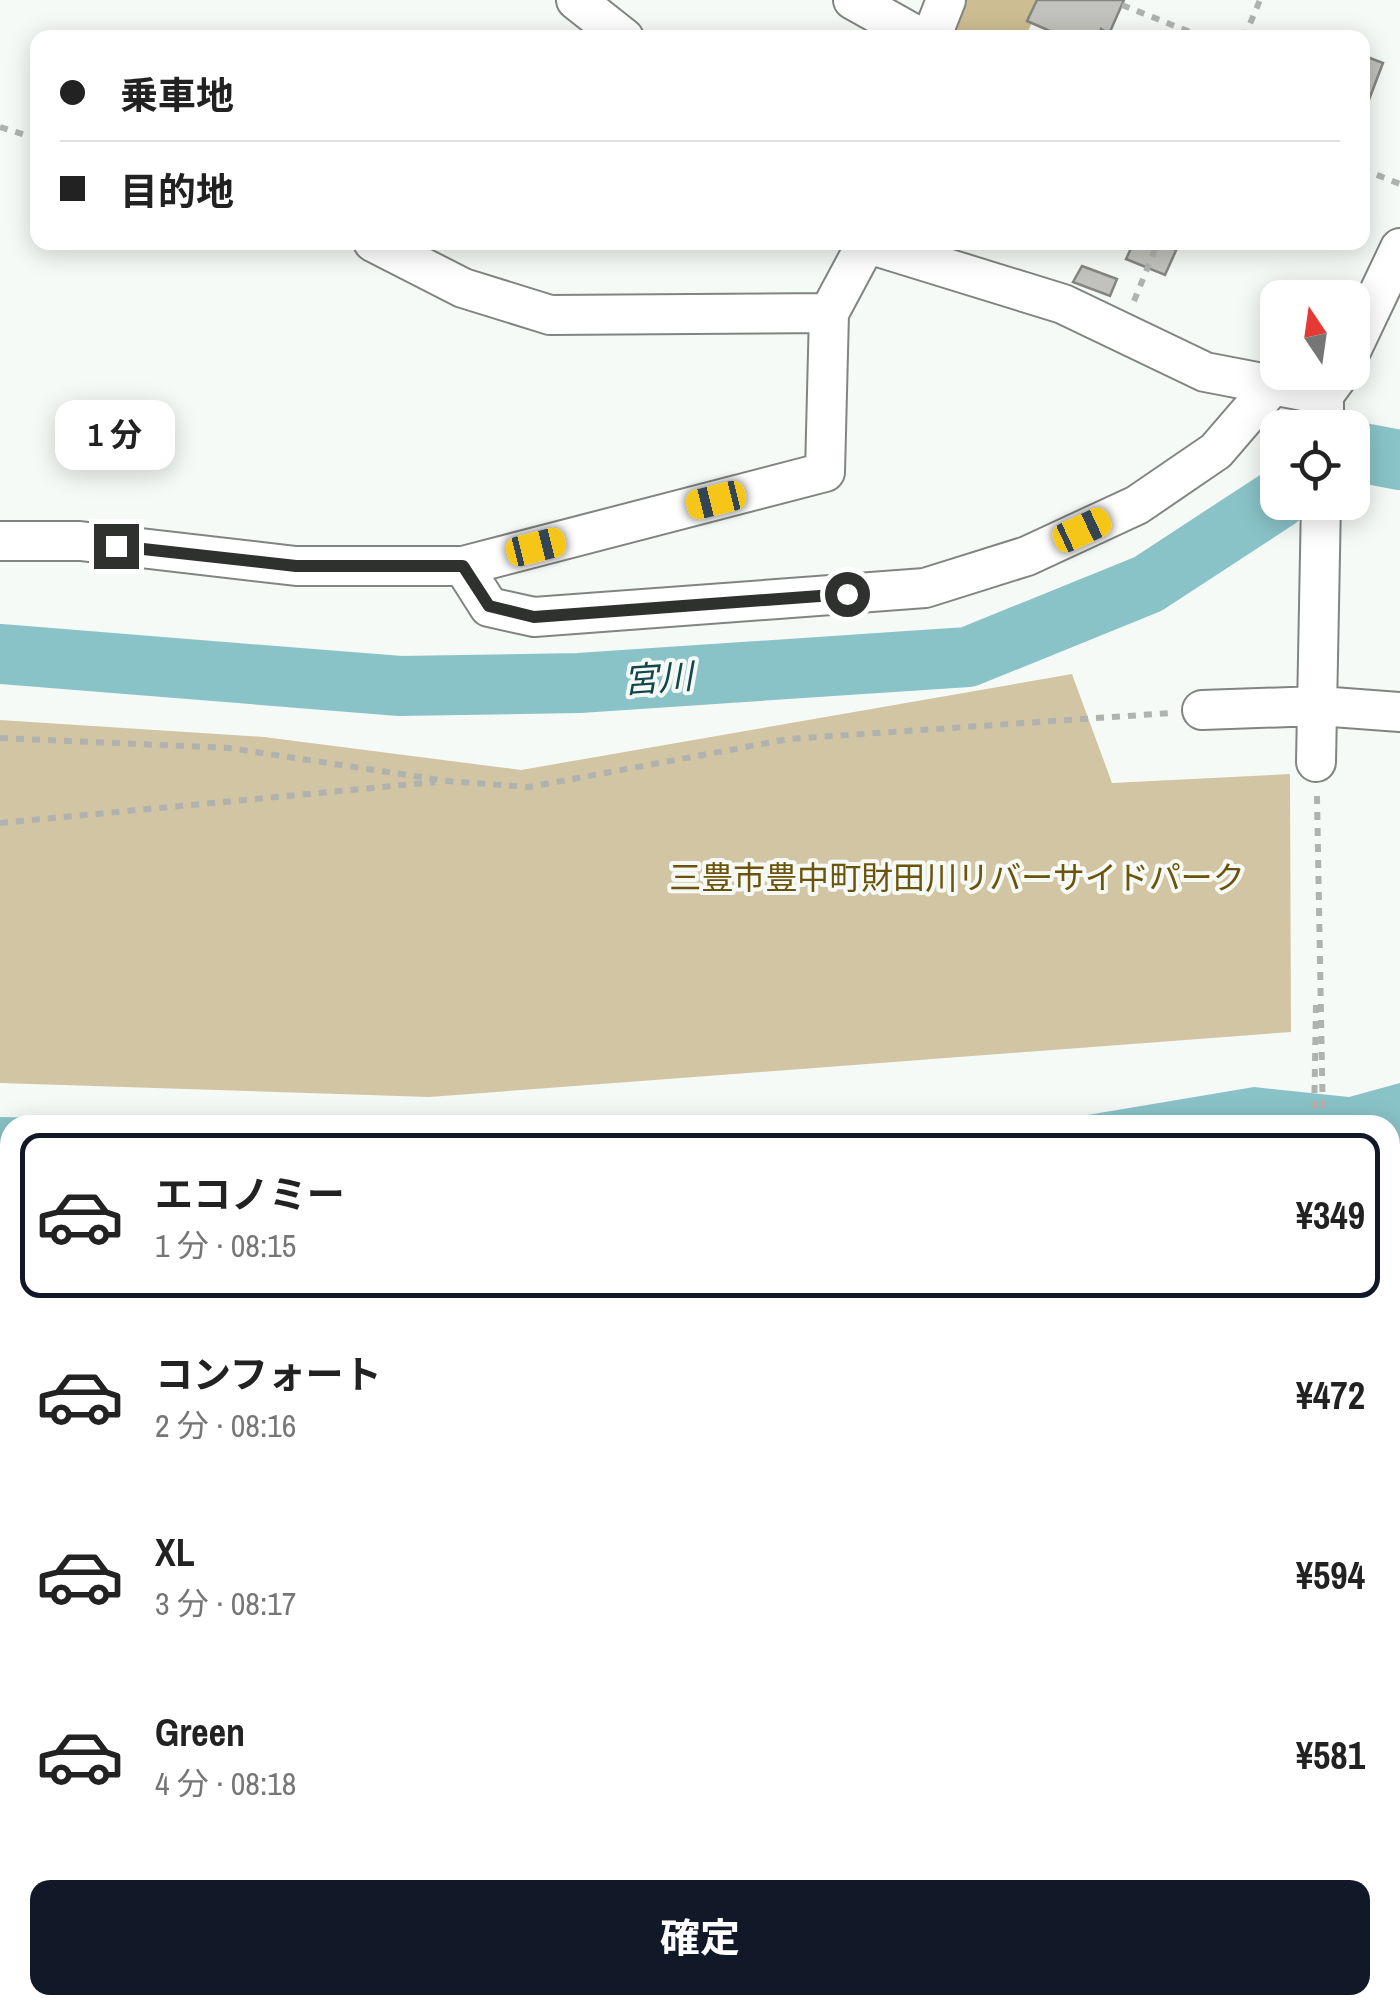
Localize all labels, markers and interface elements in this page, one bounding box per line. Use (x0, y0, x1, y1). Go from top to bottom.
text: 乗車地 (120, 70, 234, 121)
text: 目的地 (120, 166, 234, 217)
north arrow (1260, 280, 1370, 390)
map controls (1260, 280, 1370, 520)
callout: 1 分 (56, 401, 176, 471)
button: locate (1260, 410, 1370, 520)
text: 1 分 (88, 413, 142, 456)
car (683, 478, 749, 522)
car (1048, 504, 1116, 556)
route end (94, 524, 139, 569)
car (503, 525, 569, 569)
route start (825, 572, 870, 617)
water label: 宮川 (621, 652, 699, 704)
park label: 三豊市豊中町財田川リバーサイドパーク (669, 856, 1245, 899)
text: エコノミー (155, 1169, 345, 1220)
icon: car (35, 1171, 125, 1261)
text: ¥349 (1296, 1190, 1365, 1241)
text: 1 分 · 08:15 (155, 1224, 296, 1267)
text: コンフォート (155, 1349, 382, 1400)
icon: car (35, 1351, 125, 1441)
text: ¥472 (1296, 1370, 1365, 1421)
text: 2 分 · 08:16 (155, 1404, 296, 1447)
text: XL (155, 1527, 195, 1578)
icon: car (35, 1531, 125, 1621)
text: ¥594 (1296, 1550, 1365, 1601)
text: 3 分 · 08:17 (155, 1582, 296, 1625)
text: Green (155, 1707, 245, 1758)
icon: car (35, 1711, 125, 1801)
text: ¥581 (1296, 1730, 1365, 1781)
text: 4 分 · 08:18 (155, 1762, 296, 1805)
button: 確定 (30, 1880, 1370, 1995)

